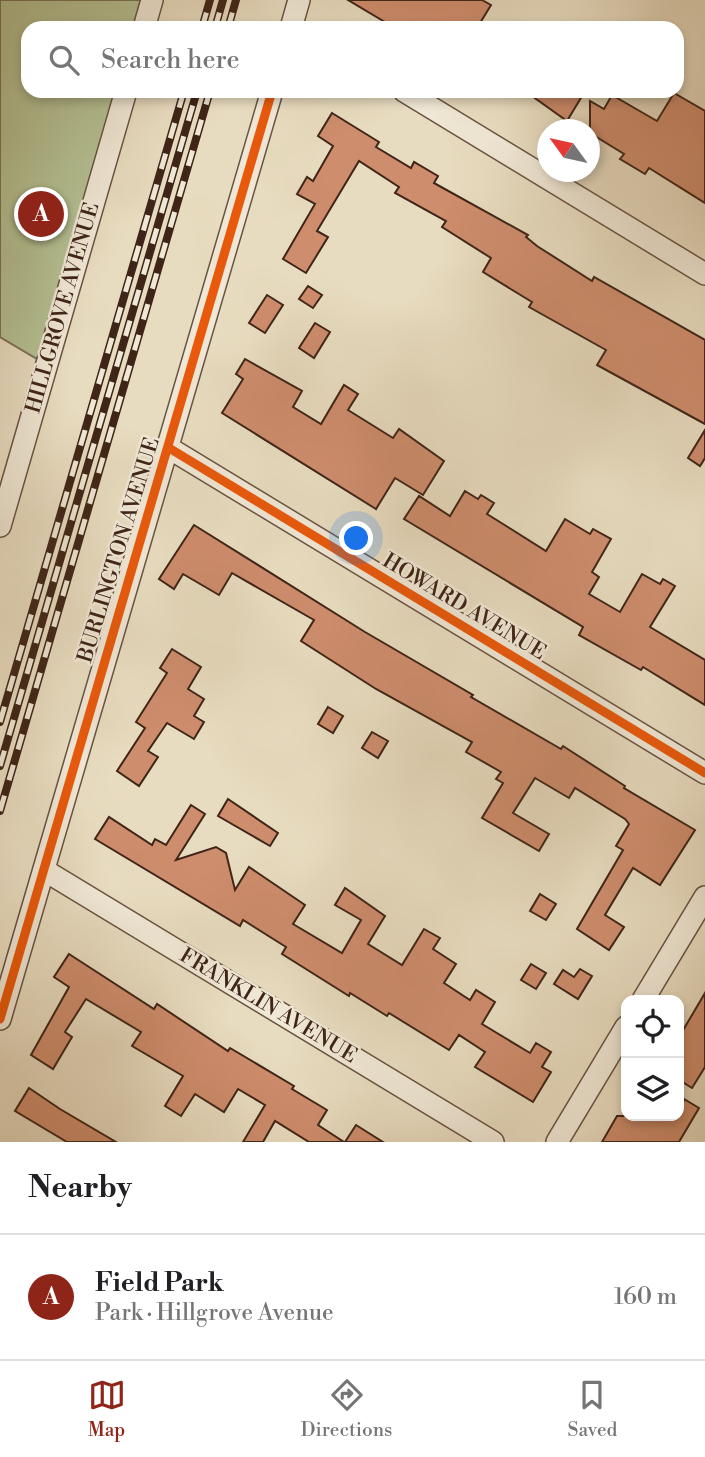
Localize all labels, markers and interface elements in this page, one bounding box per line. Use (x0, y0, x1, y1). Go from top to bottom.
search box (21, 21, 684, 98)
icon: search (45, 41, 83, 79)
text: Search here (101, 44, 240, 76)
north arrow (537, 119, 600, 182)
pin: A (18, 188, 64, 240)
street label: HILLGROVE AVENUE (21, 200, 105, 416)
street label: BURLINGTON AVENUE (72, 434, 166, 667)
your location (339, 521, 373, 555)
street label: HOWARD AVENUE (378, 548, 550, 666)
street label: FRANKLIN AVENUE (175, 943, 361, 1069)
map controls (621, 995, 684, 1121)
button: locate (621, 995, 684, 1058)
button: layers (621, 1058, 684, 1121)
text: Nearby (28, 1169, 132, 1207)
text: Field Park (95, 1267, 224, 1299)
text: A (43, 1283, 59, 1311)
text: 160 m (614, 1283, 677, 1311)
text: Park · Hillgrove Avenue (95, 1299, 334, 1327)
tab: Map (88, 1376, 126, 1442)
tab: Directions (301, 1376, 392, 1442)
tab: Saved (568, 1376, 617, 1442)

